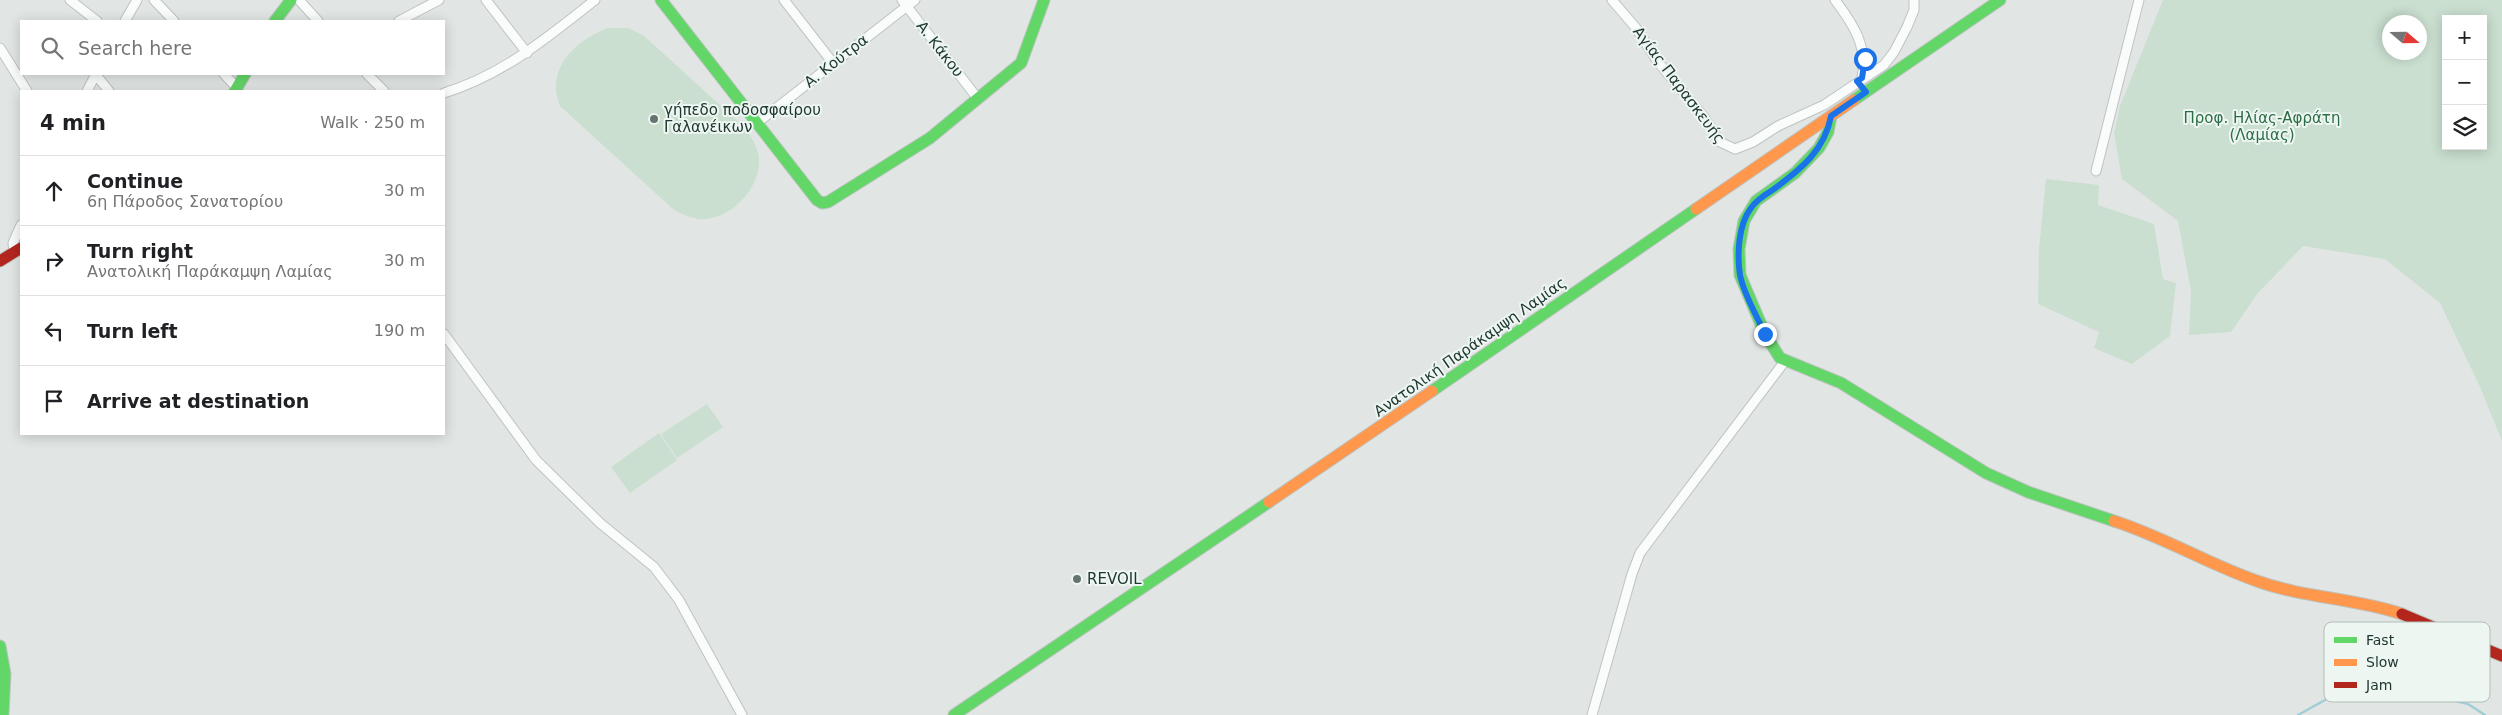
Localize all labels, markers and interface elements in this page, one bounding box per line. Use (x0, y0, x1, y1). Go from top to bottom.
north arrow (2382, 15, 2427, 60)
map controls (2442, 15, 2487, 150)
button: + (2442, 15, 2487, 60)
street label: Α. Κάκου (913, 17, 967, 81)
search box (20, 20, 445, 75)
street label: Αγίας Παρασκευής (1629, 23, 1729, 147)
street label: Α. Κούτρα (801, 30, 872, 91)
icon: search (38, 34, 66, 62)
text: Search here (78, 37, 192, 59)
route start (1854, 48, 1877, 71)
button: − (2442, 60, 2487, 105)
place label: γήπεδο ποδοσφαίρου Γαλανέικων (664, 101, 821, 136)
button: layers (2442, 105, 2487, 150)
park label: Προφ. Ηλίας-Αφράτη (Λαμίας) (2184, 109, 2340, 144)
text: 4 min (40, 111, 106, 135)
text: Walk · 250 m (320, 113, 425, 132)
marker: γήπεδο ποδοσφαίρου Γαλανέικων (648, 113, 660, 125)
text: Continue (87, 170, 183, 192)
icon: ahead (40, 177, 68, 205)
text: 30 m (384, 181, 425, 200)
text: 6η Πάροδος Σανατορίου (87, 192, 283, 211)
text: Turn right (87, 240, 193, 262)
icon: right (40, 247, 68, 275)
text: 30 m (384, 251, 425, 270)
text: Ανατολική Παράκαμψη Λαμίας (87, 262, 333, 281)
street label: Ανατολική Παράκαμψη Λαμίας (1371, 274, 1569, 420)
icon: left (40, 317, 68, 345)
text: Turn left (87, 320, 178, 342)
text: 190 m (374, 321, 425, 340)
route end (1754, 323, 1777, 346)
icon: arrive (40, 387, 68, 415)
text: Arrive at destination (87, 390, 309, 412)
place label: REVOIL (1087, 570, 1142, 588)
marker: REVOIL (1071, 573, 1083, 585)
legend (2324, 622, 2490, 702)
text: Fast (2366, 632, 2395, 648)
text: Slow (2366, 654, 2399, 670)
text: Jam (2365, 677, 2392, 693)

